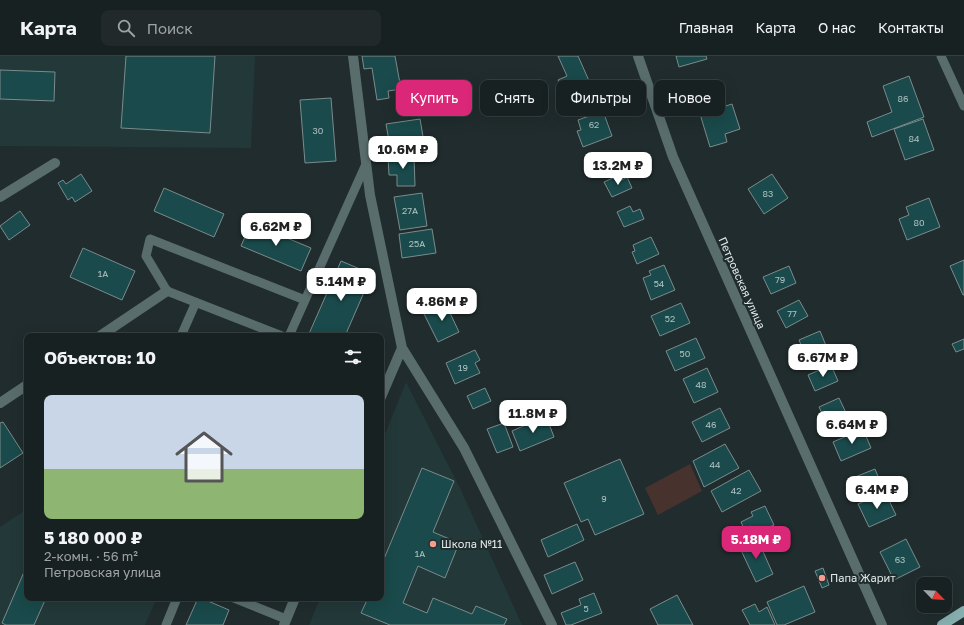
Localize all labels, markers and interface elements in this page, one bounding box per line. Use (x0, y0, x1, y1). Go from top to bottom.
search box (101, 10, 381, 46)
text: Карта (20, 16, 77, 39)
icon: search (115, 17, 137, 39)
text: Поиск (147, 19, 193, 37)
text: Главная (679, 19, 733, 36)
text: Карта (755, 19, 796, 36)
text: О нас (818, 19, 856, 36)
text: Контакты (878, 19, 944, 36)
chip: Купить (396, 80, 472, 116)
chip: Снять (480, 80, 548, 116)
chip: Фильтры (556, 80, 646, 116)
chip: Новое (654, 80, 725, 116)
house number: 86 (898, 93, 908, 104)
house number: 62 (589, 119, 599, 130)
house number: 30 (313, 125, 324, 136)
house number: 84 (909, 133, 920, 144)
pin: 10.6M ₽ (366, 136, 440, 170)
text: 10.6M ₽ (377, 141, 429, 157)
pin: 13.2M ₽ (581, 152, 655, 186)
text: 13.2M ₽ (593, 157, 643, 173)
house number: 83 (763, 188, 773, 199)
house number: 27А (402, 205, 418, 216)
pin: 6.62M ₽ (239, 213, 313, 247)
house number: 80 (913, 217, 925, 228)
text: 6.62M ₽ (250, 218, 302, 234)
street label: Петровская улица (716, 235, 769, 331)
house number: 25А (409, 238, 425, 249)
house number: 1А (98, 268, 108, 279)
pin: 5.14M ₽ (304, 268, 378, 302)
text: 5.14M ₽ (316, 273, 366, 289)
house number: 79 (775, 274, 785, 285)
house number: 54 (654, 278, 665, 289)
pin: 4.86M ₽ (405, 288, 479, 322)
text: 4.86M ₽ (416, 293, 468, 309)
house number: 77 (787, 308, 797, 319)
house number: 52 (665, 313, 675, 324)
pin: 6.67M ₽ (786, 344, 860, 378)
icon: filters (342, 346, 364, 368)
text: Объектов: 10 (44, 347, 156, 368)
house number: 50 (680, 348, 691, 359)
text: 6.67M ₽ (797, 349, 849, 365)
house number: 19 (458, 362, 468, 373)
house number: 48 (696, 379, 706, 390)
pin: 11.8M ₽ (496, 400, 570, 434)
text: 11.8M ₽ (508, 405, 558, 421)
pin: 6.64M ₽ (815, 411, 889, 445)
text: 6.64M ₽ (826, 416, 878, 432)
house number: 46 (706, 419, 716, 430)
icon: home (168, 421, 240, 493)
house number: 44 (710, 459, 721, 470)
pin: 6.4M ₽ (844, 476, 910, 510)
text: 6.4M ₽ (855, 481, 899, 497)
house number: 42 (731, 485, 741, 496)
house number: 9 (601, 493, 607, 504)
pin: 5.18M ₽ (719, 526, 793, 560)
text: 5 180 000 ₽ (44, 527, 142, 548)
text: 5.18M ₽ (731, 531, 781, 547)
place label: Школа №11 (441, 537, 502, 550)
marker: Школа №11 (428, 539, 438, 549)
text: 2-комн. · 56 m² (44, 548, 138, 564)
house number: 1А (415, 548, 425, 559)
house number: 63 (895, 554, 905, 565)
text: Петровская улица (44, 564, 161, 580)
place label: Папа Жарит (830, 571, 896, 584)
marker: Папа Жарит (817, 573, 827, 583)
north arrow (916, 577, 952, 613)
map controls (916, 577, 952, 613)
house number: 5 (583, 603, 589, 614)

